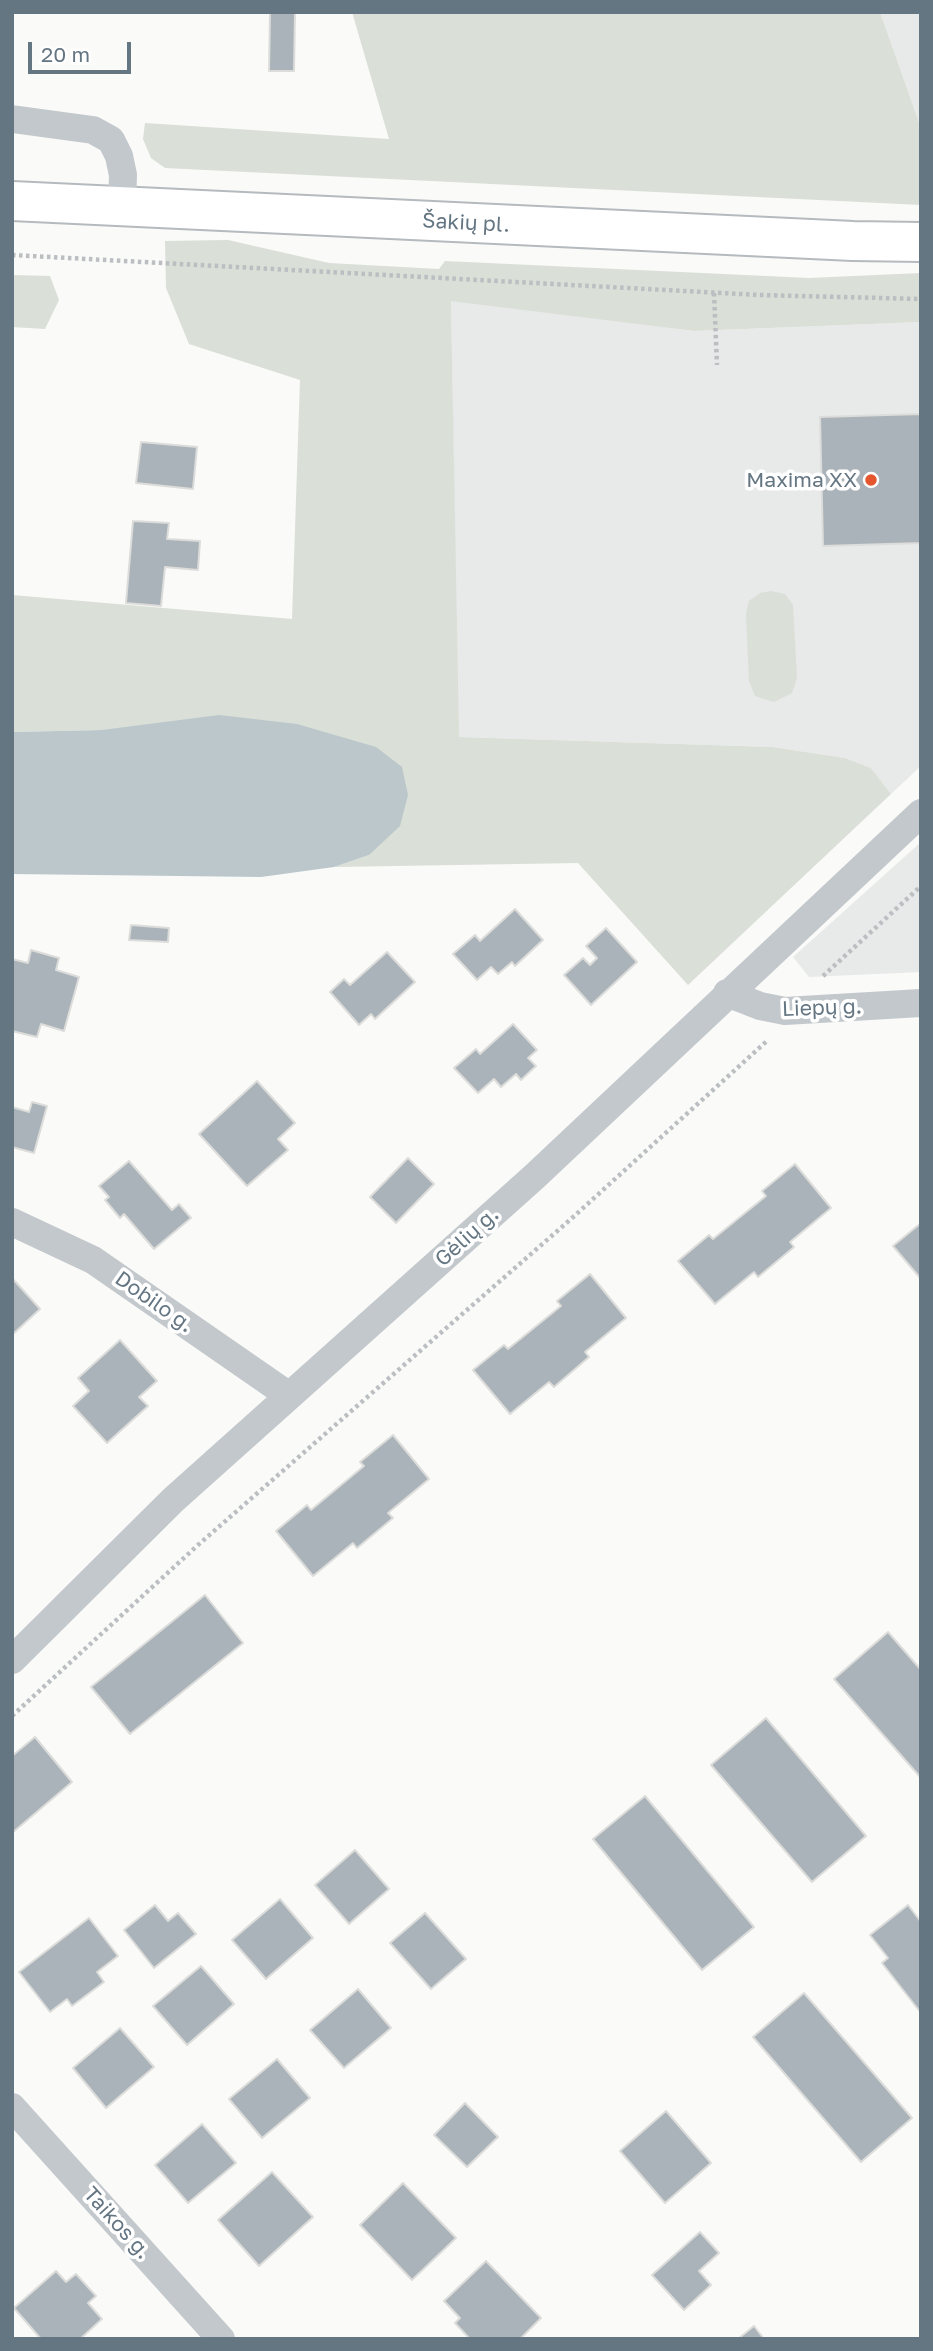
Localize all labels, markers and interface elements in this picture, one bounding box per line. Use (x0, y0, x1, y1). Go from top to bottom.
scale bar (32, 28, 135, 72)
text: 20 m (41, 41, 90, 67)
street label: Šakių pl. (422, 208, 510, 238)
place label: Maxima XX (746, 467, 857, 493)
marker: Maxima XX (863, 472, 879, 488)
street label: Liepų g. (782, 994, 862, 1022)
street label: Gėlių g. (430, 1202, 504, 1272)
street label: Dobilo g. (110, 1266, 198, 1338)
street label: Taikos g. (78, 2182, 156, 2264)

